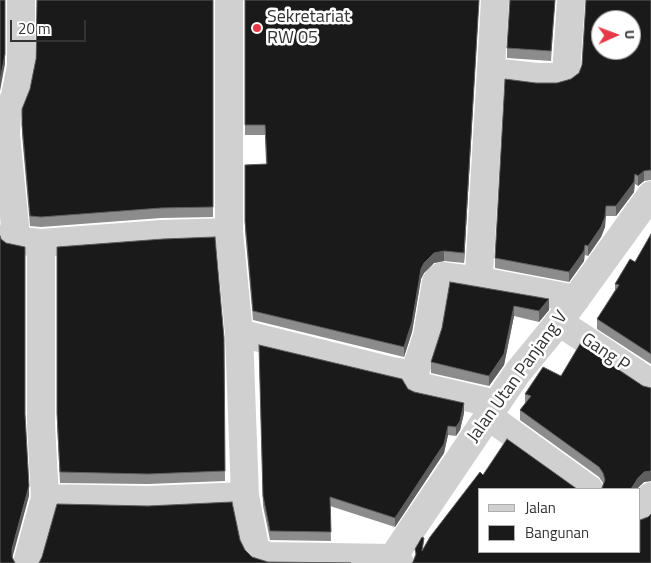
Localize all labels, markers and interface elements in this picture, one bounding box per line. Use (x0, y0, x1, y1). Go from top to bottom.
place label: Sekretariat RW 05 (267, 7, 350, 50)
scale bar (12, 10, 89, 42)
north arrow (591, 10, 641, 60)
text: 20 m (18, 17, 51, 40)
marker: Sekretariat RW 05 (251, 22, 263, 34)
text: U (620, 30, 641, 39)
street label: Jalan Utan Panjang V (463, 307, 573, 447)
street label: Gang P (577, 329, 633, 377)
legend (478, 488, 641, 553)
text: Jalan (525, 496, 556, 519)
text: Bangunan (525, 521, 589, 544)

